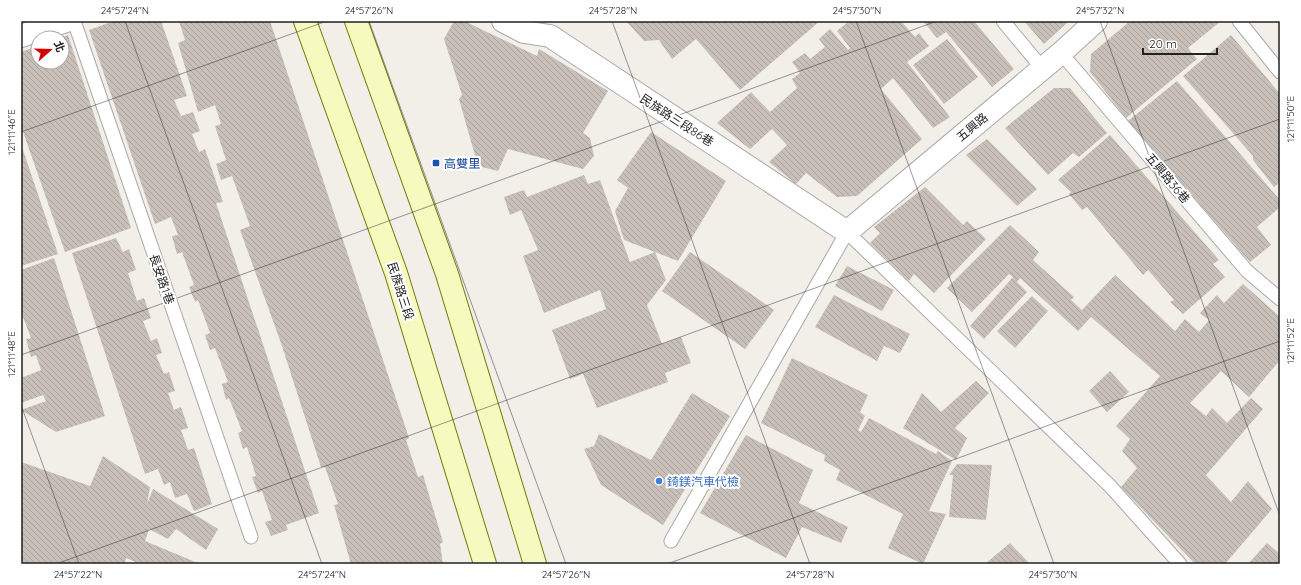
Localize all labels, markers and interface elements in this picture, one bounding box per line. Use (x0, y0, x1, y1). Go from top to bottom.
text: 24°57'24"N (101, 4, 149, 17)
text: 24°57'26"N (345, 4, 393, 17)
text: 24°57'28"N (589, 4, 637, 17)
text: 24°57'30"N (833, 4, 881, 17)
text: 24°57'32"N (1076, 4, 1124, 17)
north arrow (30, 30, 70, 70)
scale bar (1143, 30, 1217, 56)
text: 20 m (1149, 36, 1177, 51)
text: 北 (51, 39, 68, 54)
street label: 民族路三段86巷 (637, 91, 717, 149)
text: 121°11'50"E (1284, 95, 1297, 142)
text: 121°11'46"E (5, 109, 18, 155)
street label: 五興路 (953, 110, 991, 144)
street label: 五興路36巷 (1143, 150, 1193, 206)
place label: 高雙里 (444, 156, 480, 171)
marker: 高雙里 (431, 158, 441, 168)
street label: 長安路1巷 (146, 252, 178, 306)
street label: 民族路三段 (385, 260, 417, 322)
text: 121°11'52"E (1284, 318, 1297, 364)
text: 121°11'48"E (5, 331, 18, 377)
place label: 錡鎂汽車代檢 (667, 474, 739, 489)
marker: 錡鎂汽車代檢 (654, 476, 664, 486)
text: 24°57'22"N (54, 568, 102, 581)
text: 24°57'24"N (298, 568, 346, 581)
text: 24°57'26"N (542, 568, 590, 581)
text: 24°57'28"N (786, 568, 834, 581)
text: 24°57'30"N (1029, 568, 1077, 581)

